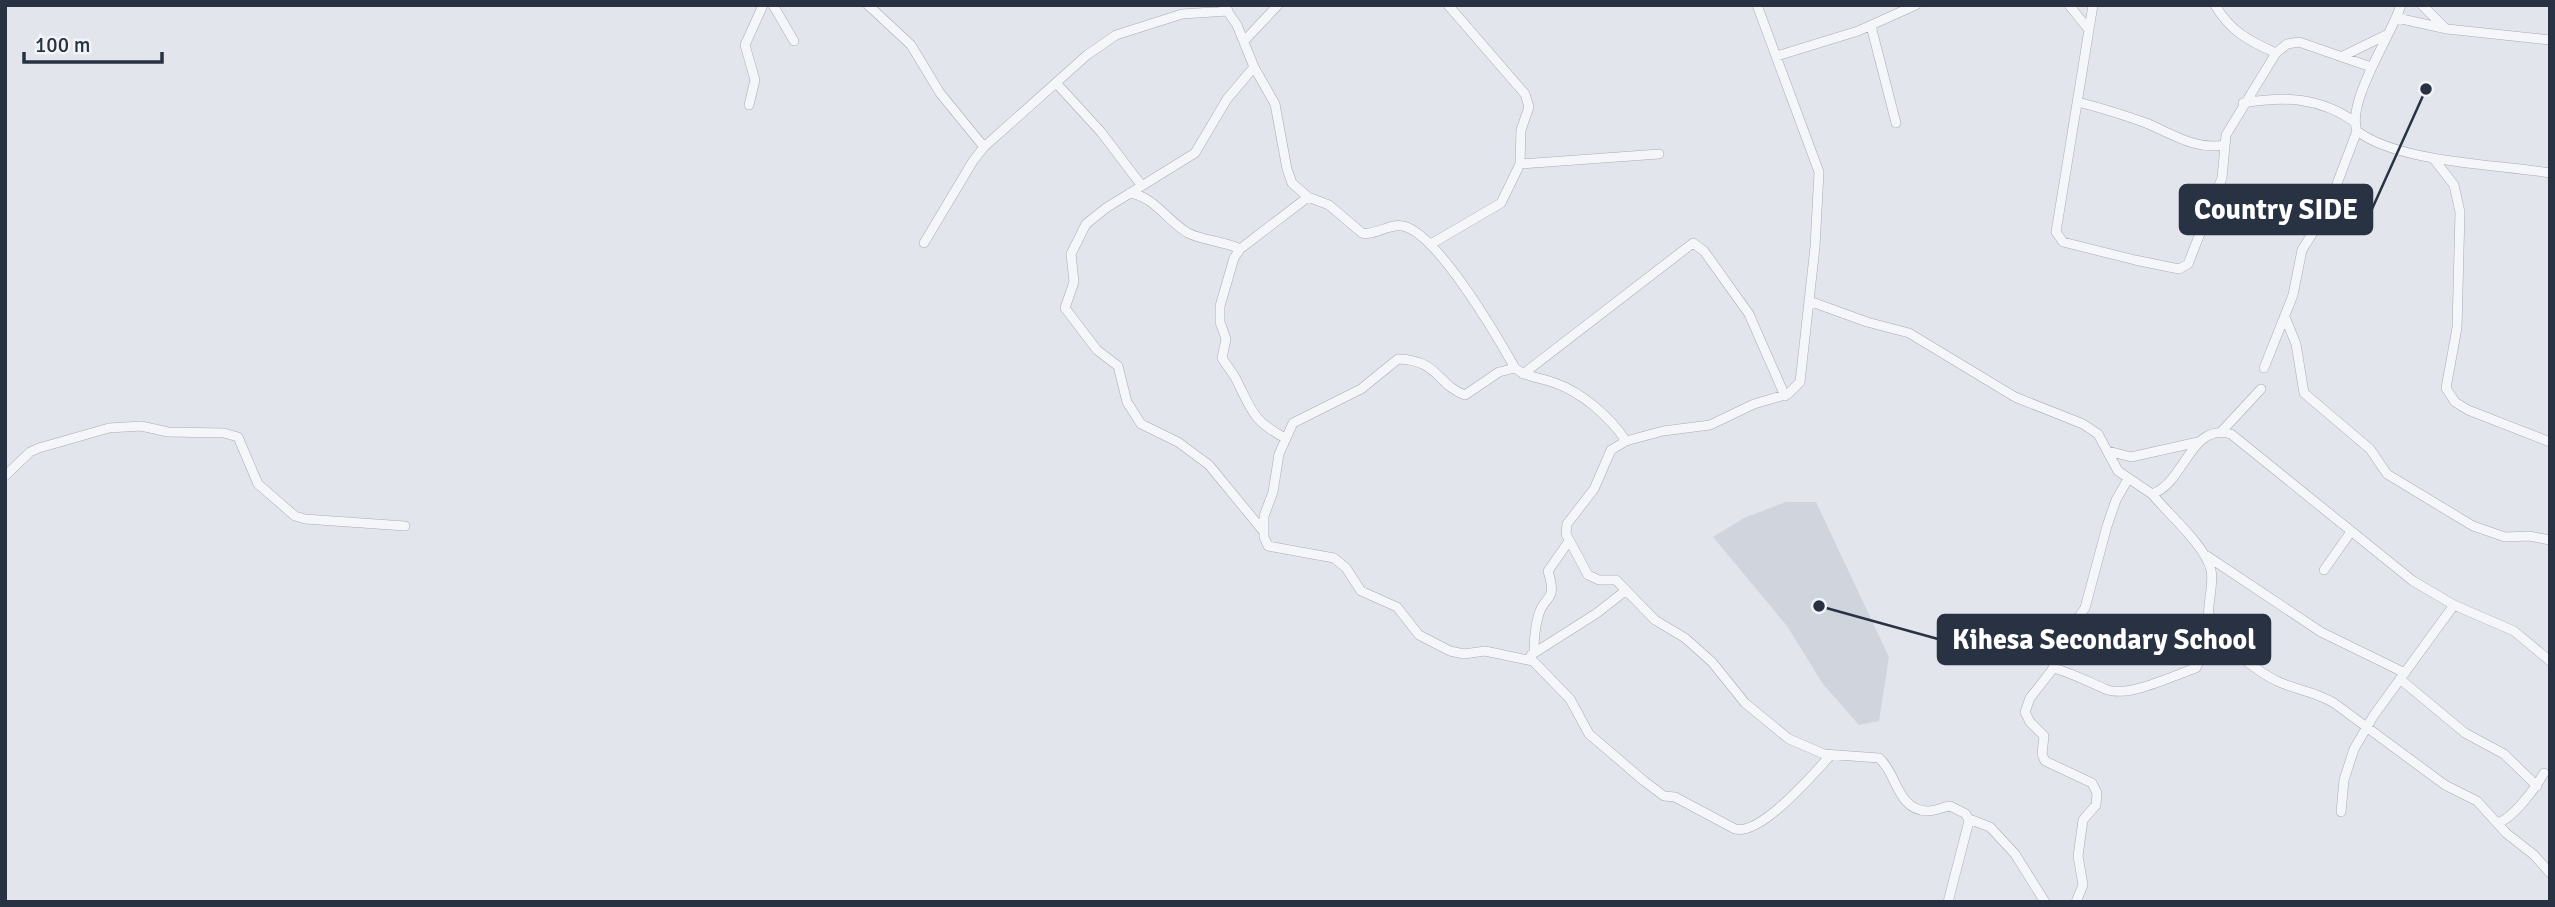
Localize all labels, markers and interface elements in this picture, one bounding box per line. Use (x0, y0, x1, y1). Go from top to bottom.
scale bar (24, 21, 163, 65)
text: 100 m (35, 32, 90, 58)
callout: Country SIDE (2180, 185, 2372, 234)
text: Country SIDE (2194, 193, 2358, 227)
callout: Kihesa Secondary School (1938, 615, 2270, 664)
text: Kihesa Secondary School (1952, 623, 2256, 657)

